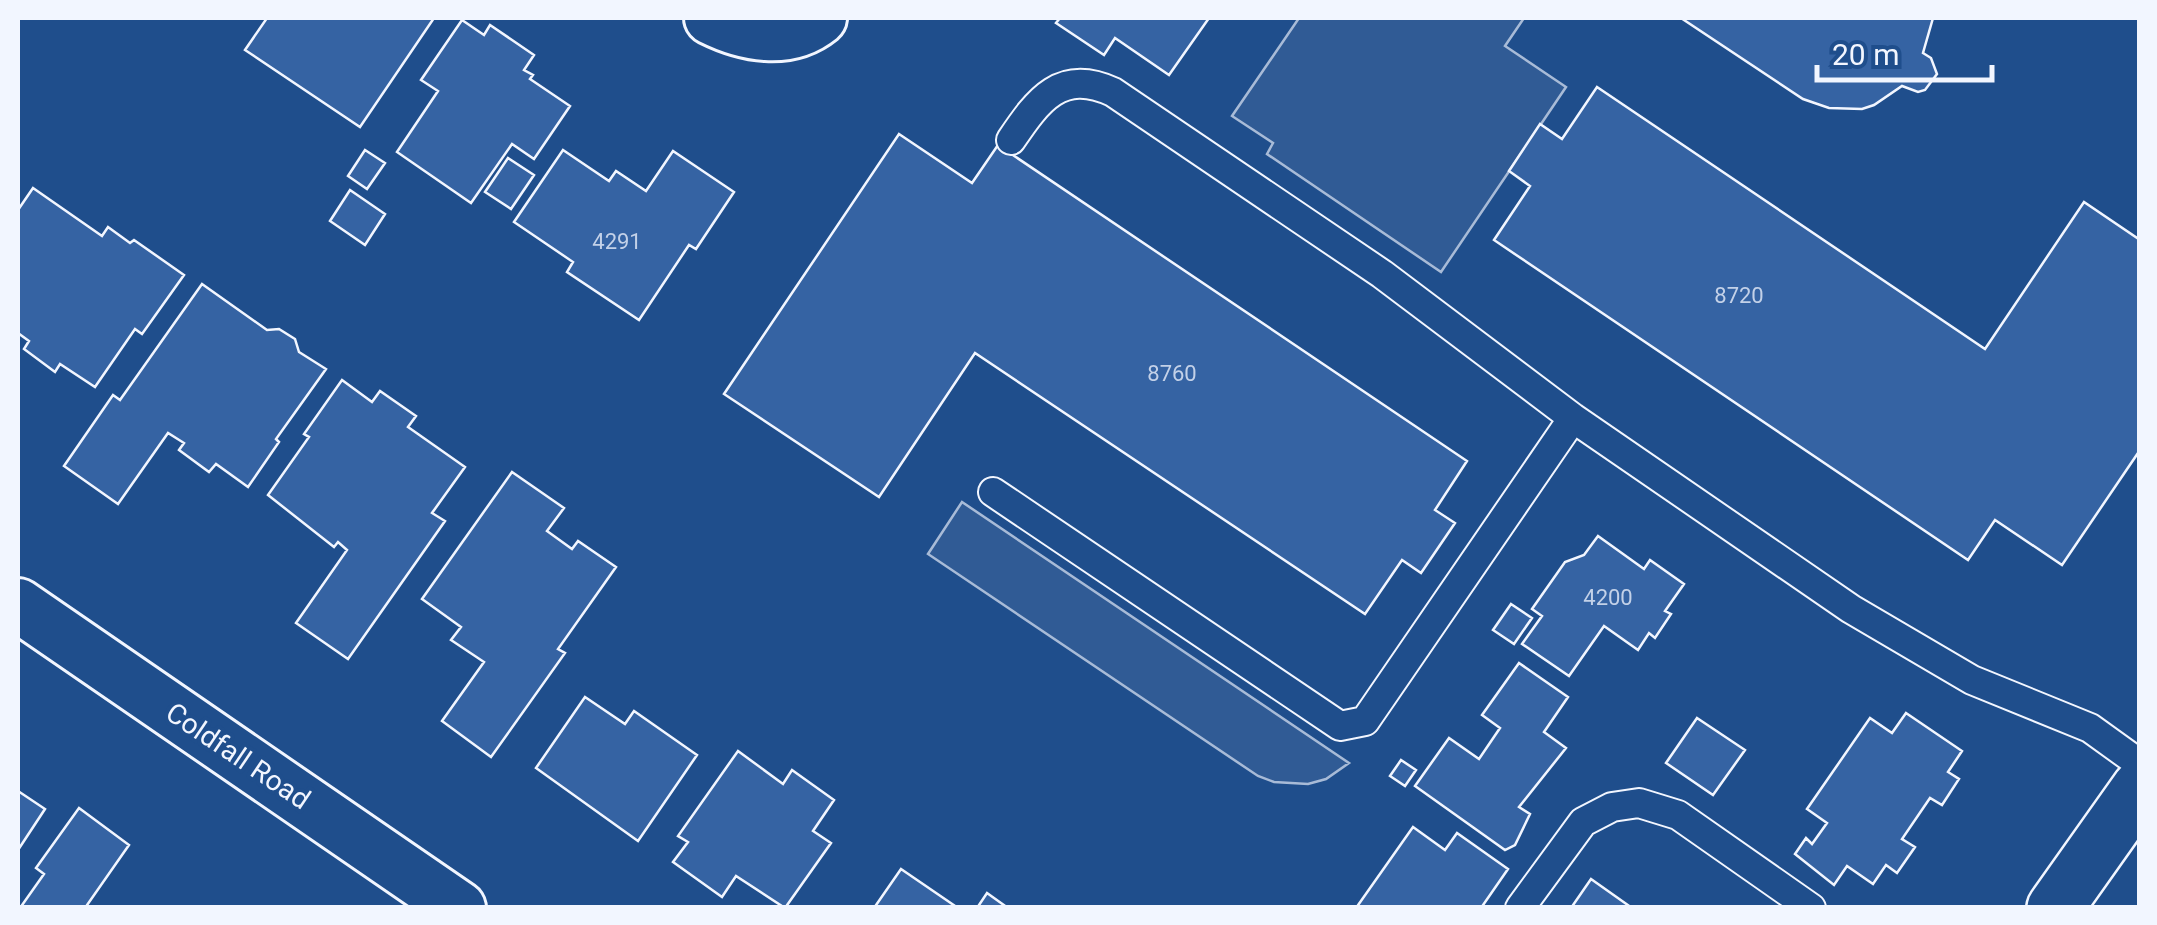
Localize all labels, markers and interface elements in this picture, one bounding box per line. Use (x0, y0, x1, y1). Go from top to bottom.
scale bar (1817, 20, 1992, 82)
text: 20 m (1832, 37, 1899, 72)
house number: 4291 (592, 229, 642, 254)
house number: 8720 (1714, 283, 1764, 308)
house number: 8760 (1147, 361, 1197, 386)
house number: 4200 (1583, 585, 1633, 610)
street label: Coldfall Road (160, 696, 316, 816)

